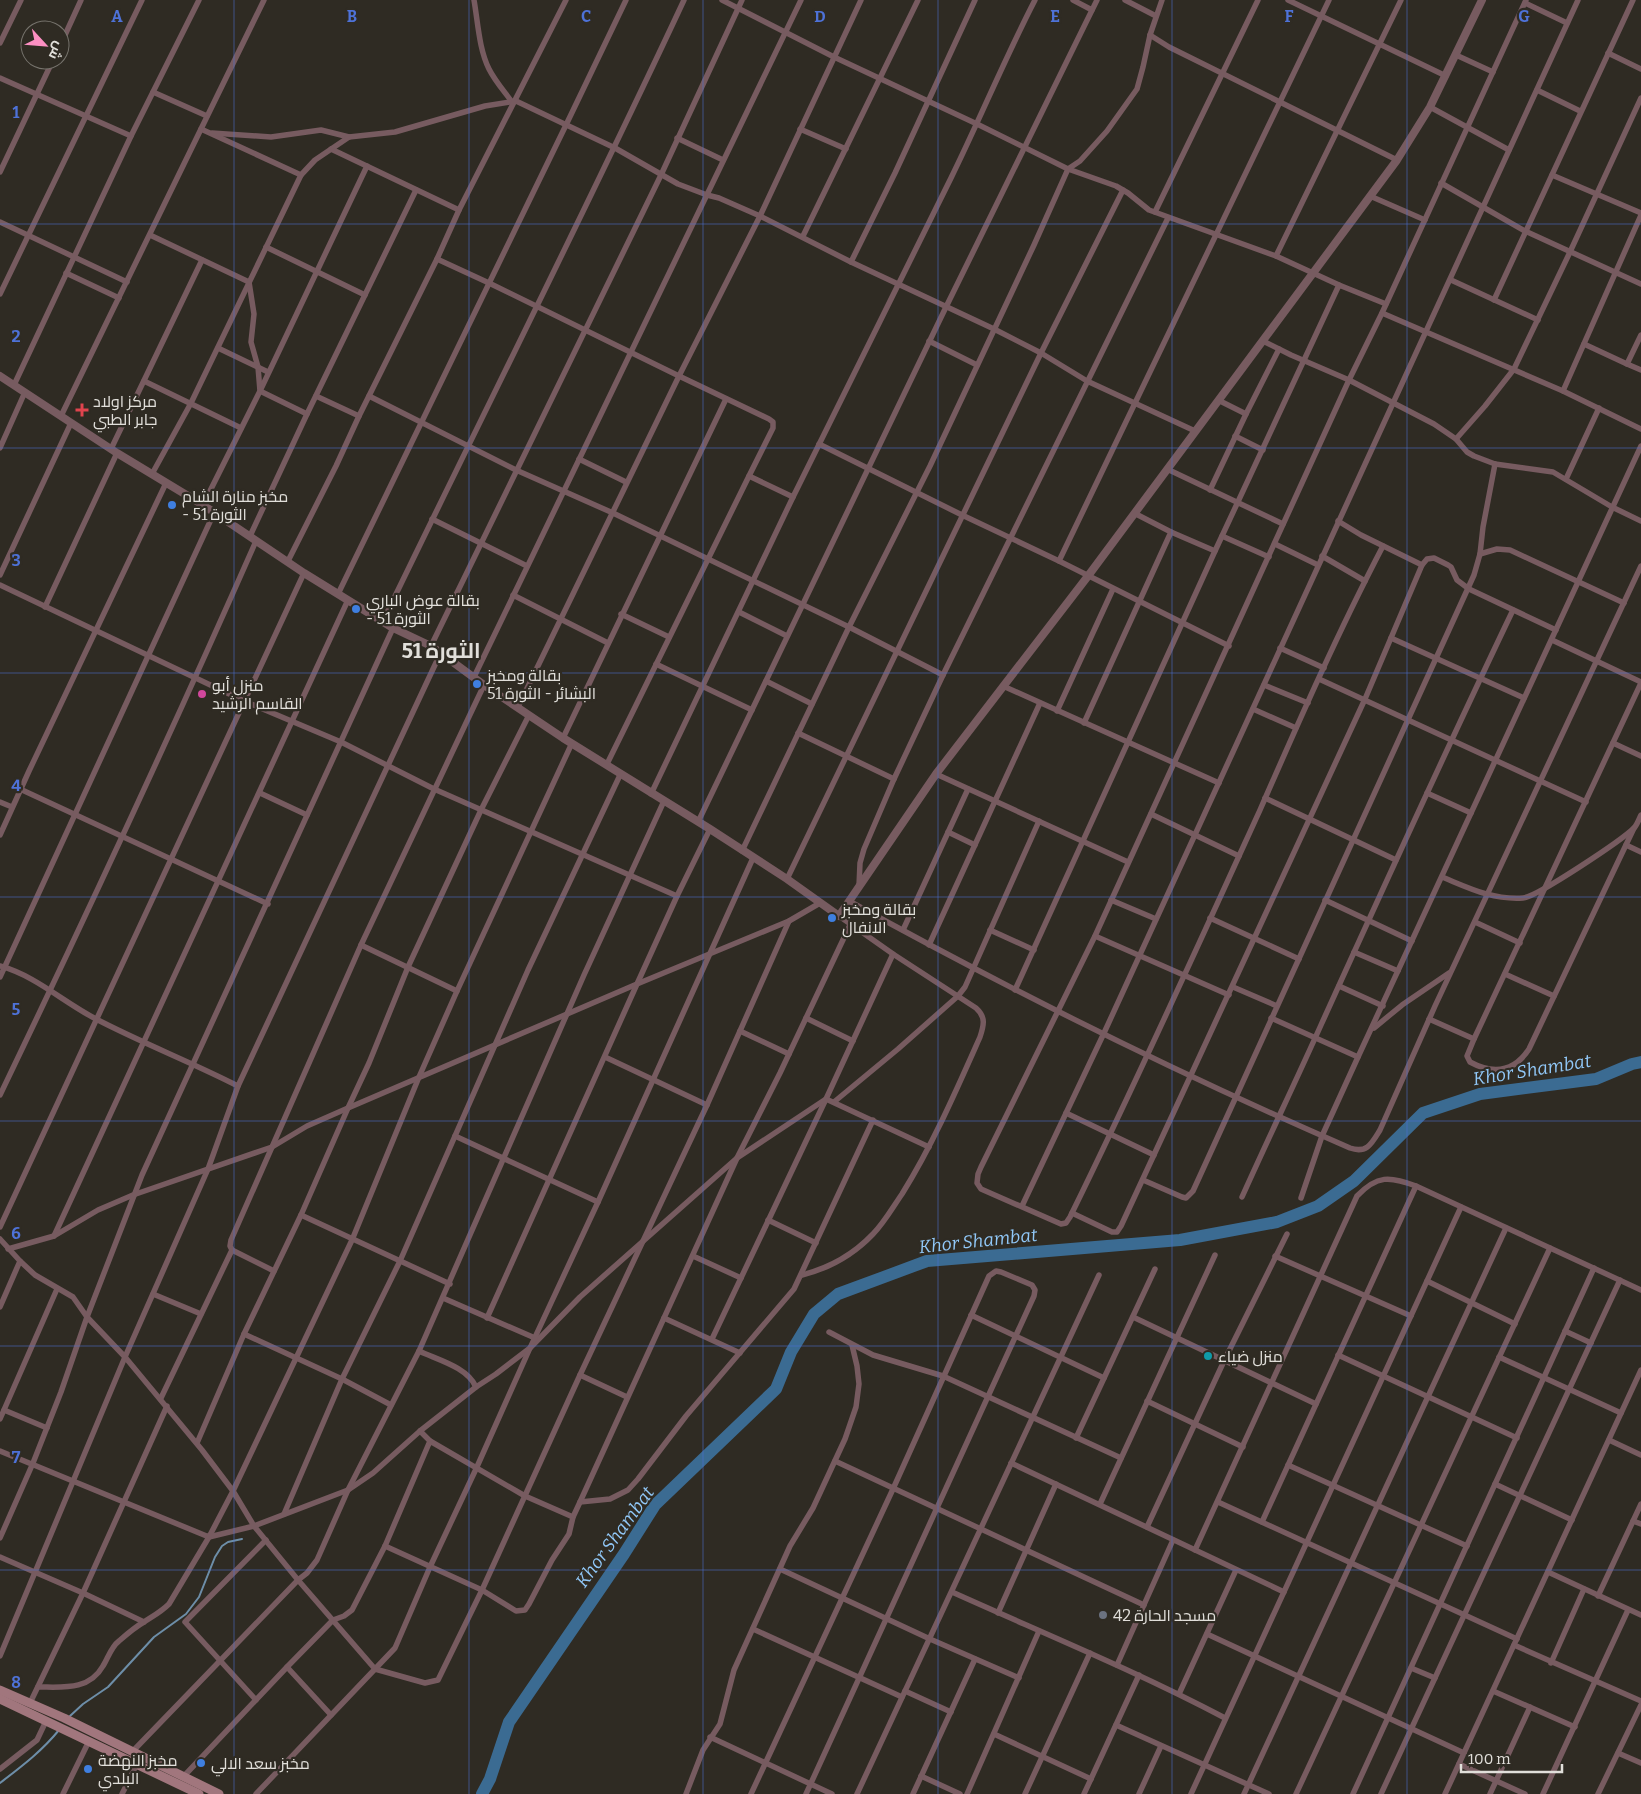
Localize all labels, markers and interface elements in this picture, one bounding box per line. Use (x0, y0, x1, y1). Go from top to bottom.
text: A (111, 7, 123, 26)
text: B (347, 7, 357, 26)
text: C (581, 7, 591, 26)
text: D (814, 7, 826, 26)
text: E (1050, 7, 1060, 26)
text: F (1285, 7, 1294, 26)
text: G (1518, 7, 1530, 26)
north arrow (20, 20, 70, 70)
text: ش (45, 39, 68, 62)
text: 1 (13, 103, 20, 122)
text: 2 (11, 327, 21, 346)
place label: مركز اولاد جابر الطبي (93, 392, 157, 433)
marker: مركز اولاد جابر الطبي (75, 403, 89, 417)
place label: مخبز منارة الشام - الثورة 51 (182, 487, 288, 524)
marker: مخبز منارة الشام - الثورة 51 (166, 499, 178, 511)
text: 3 (11, 551, 21, 570)
place label: بقالة عوض الباري - الثورة 51 (366, 591, 480, 628)
marker: بقالة عوض الباري - الثورة 51 (350, 603, 362, 615)
district label: الثورة 51 (402, 638, 481, 664)
place label: بقالة ومخبز البشائر - الثورة 51 (486, 666, 596, 703)
place label: منزل أبو القاسم الرشيد (212, 676, 303, 715)
marker: بقالة ومخبز البشائر - الثورة 51 (471, 678, 483, 690)
marker: منزل أبو القاسم الرشيد (196, 688, 208, 700)
text: 4 (11, 776, 21, 795)
place label: بقالة ومخبز الانفال (841, 900, 916, 938)
marker: بقالة ومخبز الانفال (826, 912, 838, 924)
text: 5 (12, 1000, 21, 1019)
water label: Khor Shambat (1471, 1050, 1593, 1090)
text: 6 (11, 1224, 21, 1243)
water label: Khor Shambat (918, 1224, 1039, 1258)
place label: منزل ضياء (1218, 1347, 1283, 1367)
marker: منزل ضياء (1202, 1350, 1214, 1362)
text: 7 (12, 1448, 21, 1467)
water label: Khor Shambat (571, 1482, 659, 1592)
place label: مسجد الحارة 42 (1113, 1606, 1216, 1625)
marker: مسجد الحارة 42 (1097, 1609, 1109, 1621)
text: 8 (11, 1673, 21, 1692)
scale bar (1461, 1742, 1562, 1774)
text: 100 m (1468, 1750, 1511, 1768)
place label: مخبز النهضة البلدي (98, 1751, 178, 1792)
place label: مخبز سعد الالي (211, 1754, 310, 1777)
marker: مخبز سعد الالي (195, 1757, 207, 1769)
marker: مخبز النهضة البلدي (82, 1763, 94, 1775)

